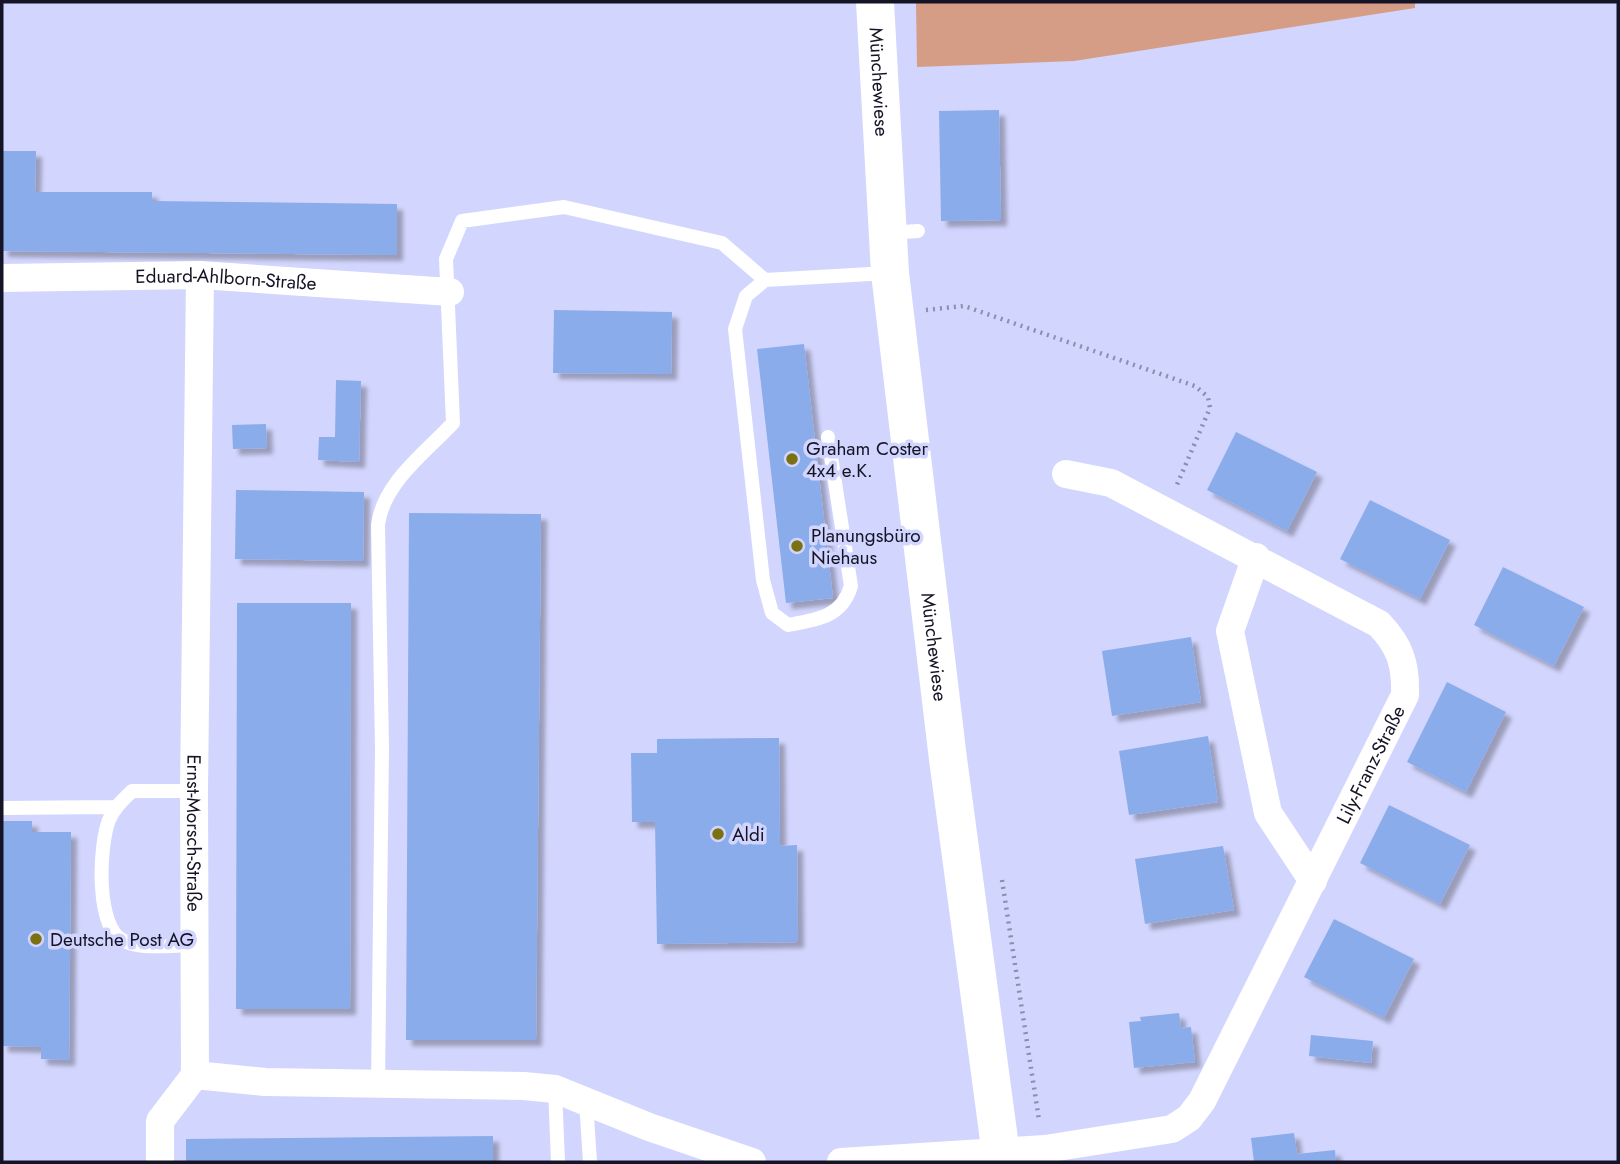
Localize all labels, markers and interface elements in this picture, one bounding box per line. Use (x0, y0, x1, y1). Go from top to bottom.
street label: Münchewiese (862, 27, 895, 137)
street label: Eduard-Ahlborn-Straße (135, 262, 318, 297)
place label: Graham Coster 4x4 e.K. (806, 435, 928, 484)
marker: Graham Coster 4x4 e.K. (784, 451, 800, 467)
place label: Planungsbüro Niehaus (811, 522, 921, 571)
marker: Planungsbüro Niehaus (789, 538, 805, 554)
street label: Münchewiese (914, 591, 954, 703)
street label: Lily-Franz-Straße (1330, 701, 1412, 828)
street label: Ernst-Morsch-Straße (180, 754, 207, 912)
place label: Aldi (732, 821, 765, 848)
marker: Aldi (710, 826, 726, 842)
place label: Deutsche Post AG (50, 926, 194, 953)
marker: Deutsche Post AG (28, 931, 44, 947)

